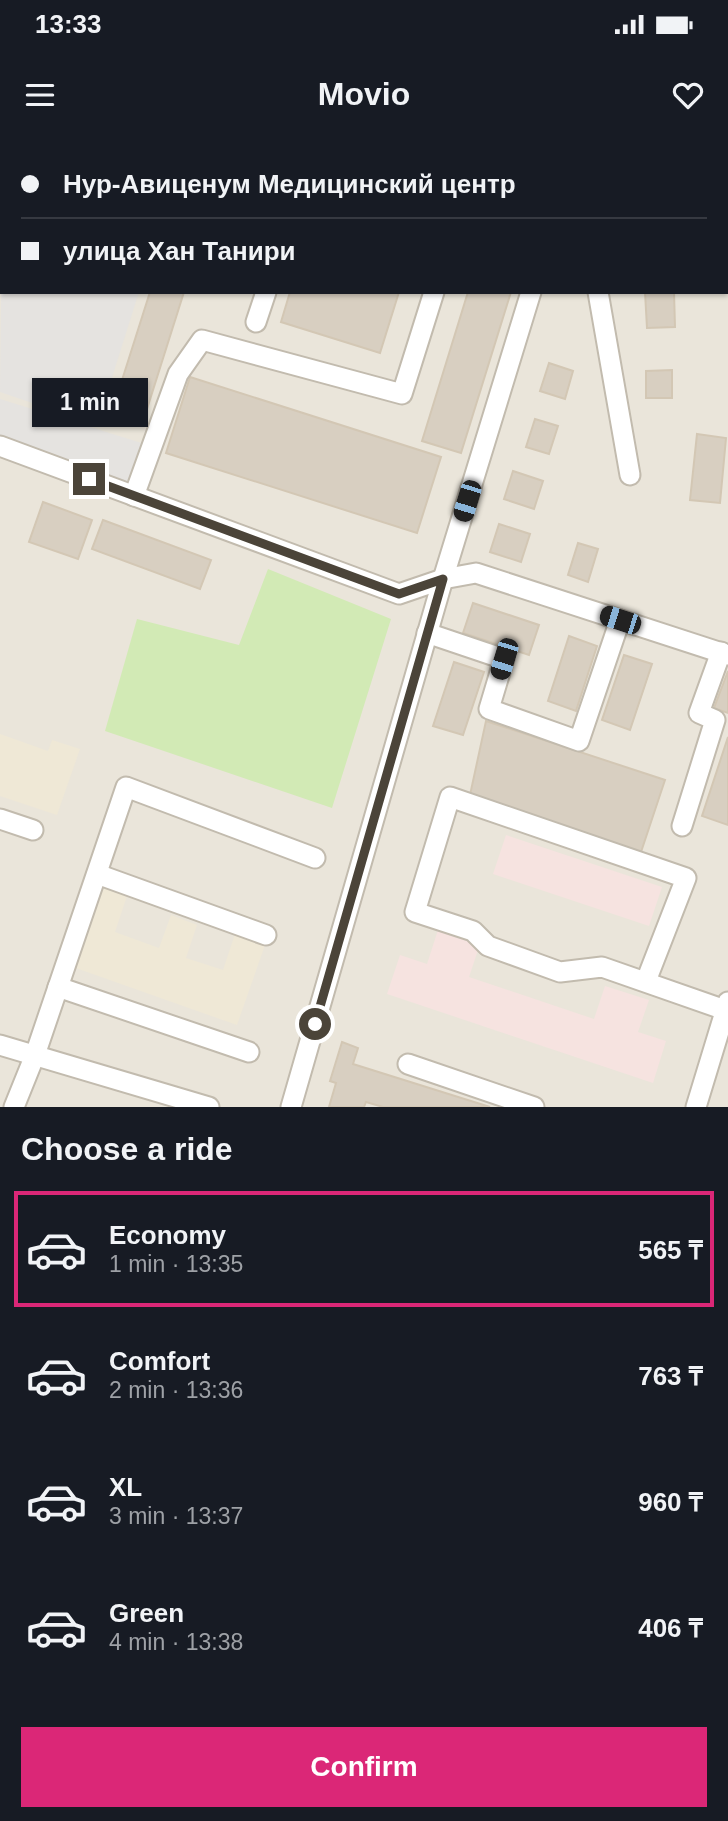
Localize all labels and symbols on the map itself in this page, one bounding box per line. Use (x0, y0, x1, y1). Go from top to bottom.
callout: 1 min (31, 378, 147, 426)
route end (73, 463, 105, 495)
car (451, 478, 484, 524)
car (597, 604, 644, 636)
car (488, 636, 521, 682)
route start (299, 1008, 331, 1040)

